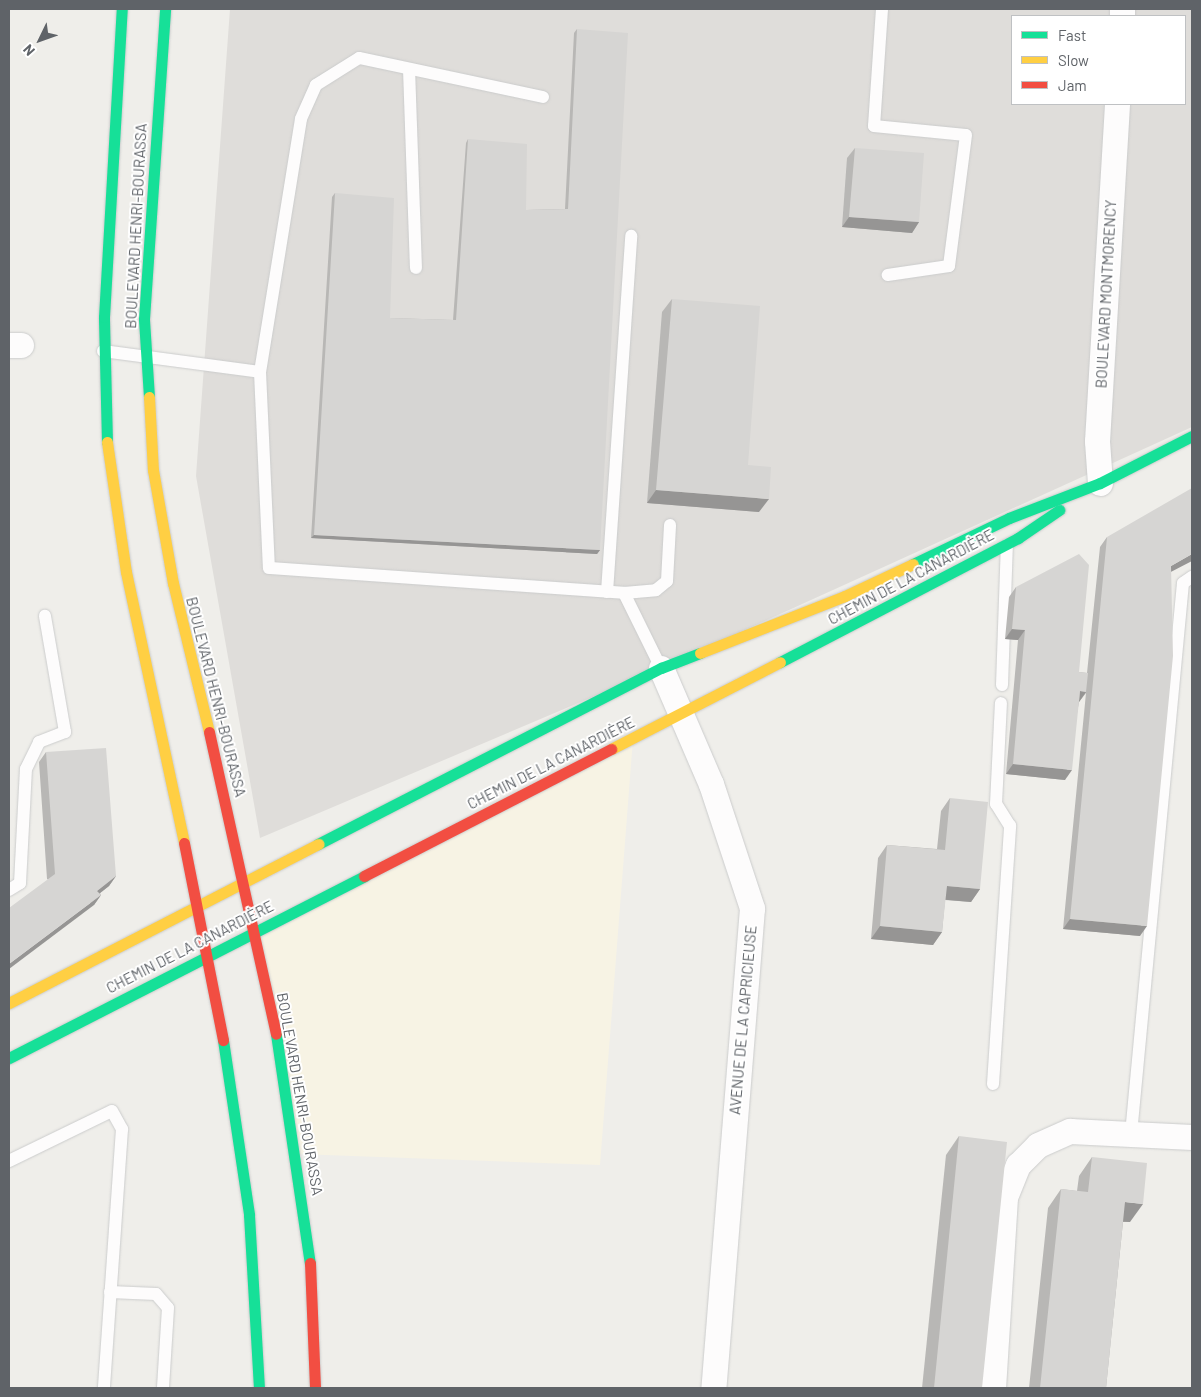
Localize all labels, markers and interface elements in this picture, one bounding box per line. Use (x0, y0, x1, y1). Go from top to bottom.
north arrow (15, 15, 65, 65)
legend (1011, 15, 1186, 105)
text: Fast (1058, 26, 1086, 44)
text: N (19, 41, 38, 60)
text: Slow (1058, 51, 1089, 69)
text: Jam (1058, 76, 1087, 94)
street label: BOULEVARD HENRI-BOURASSA (122, 123, 150, 329)
street label: BOULEVARD MONTMORENCY (1092, 199, 1120, 389)
street label: CHEMIN DE LA CANARDIÈRE (825, 526, 997, 628)
street label: BOULEVARD HENRI-BOURASSA (182, 595, 250, 799)
street label: CHEMIN DE LA CANARDIÈRE (464, 713, 638, 813)
street label: CHEMIN DE LA CANARDIÈRE (103, 897, 277, 997)
street label: AVENUE DE LA CAPRICIEUSE (726, 924, 760, 1116)
street label: BOULEVARD HENRI-BOURASSA (273, 991, 327, 1197)

